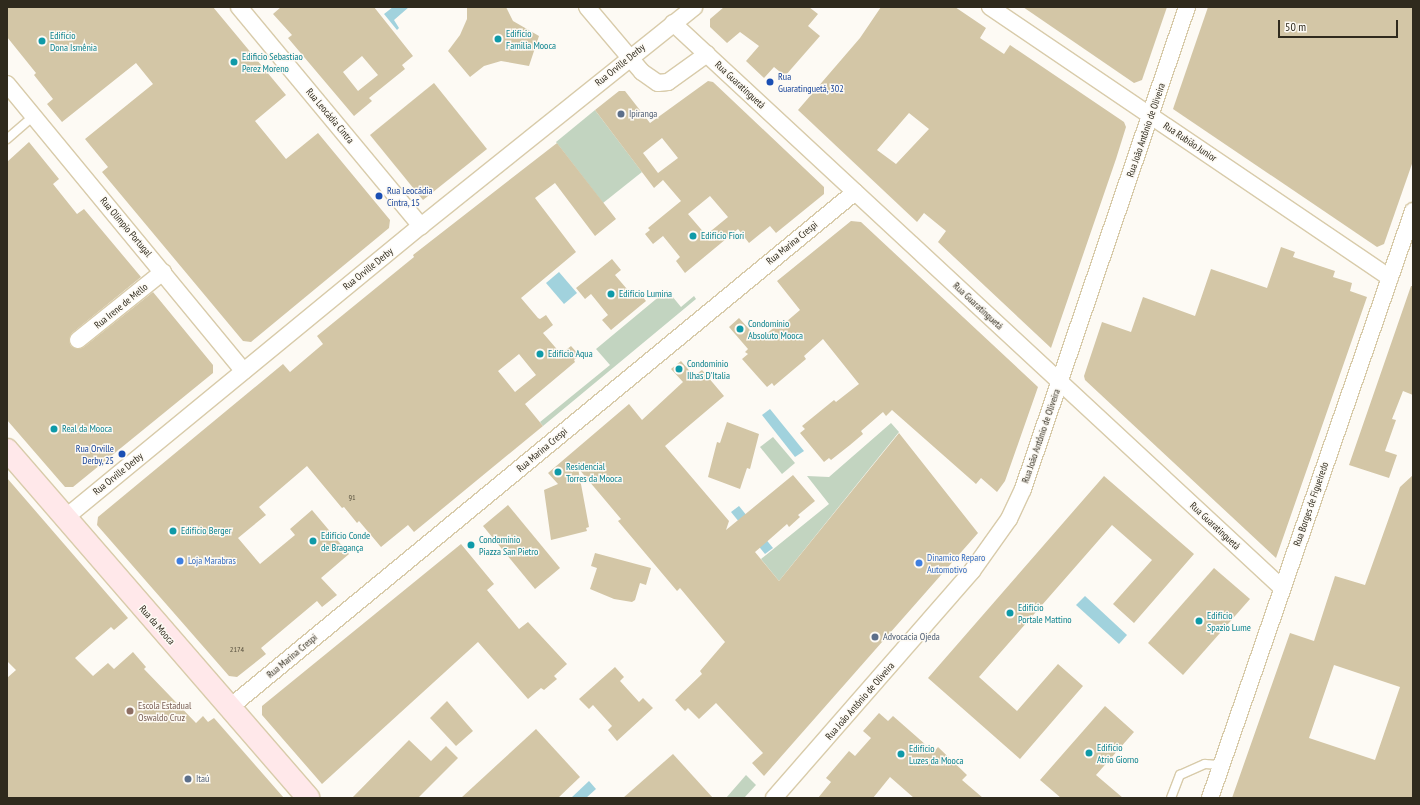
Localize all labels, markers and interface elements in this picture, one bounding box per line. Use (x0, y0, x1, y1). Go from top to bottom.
scale bar (1280, 12, 1400, 38)
text: 50 m (1285, 19, 1306, 34)
place label: Edifício Familia Mooca (506, 27, 556, 50)
place label: Edifício Dona Ismênia (50, 29, 97, 52)
marker: Edifício Familia Mooca (493, 34, 503, 44)
marker: Edifício Dona Ismênia (37, 36, 47, 46)
street label: Rua Orville Derby (593, 41, 647, 89)
place label: Edificio Sebastiao Perez Moreno (242, 50, 303, 74)
marker: Edificio Sebastiao Perez Moreno (229, 57, 239, 67)
street label: Rua Guaratinguetá (712, 59, 768, 111)
place label: Rua Guaratinguetá, 302 (778, 70, 844, 94)
marker: Rua Guaratinguetá, 302 (765, 77, 775, 87)
street label: Rua João Antônio de Oliveira (1124, 81, 1168, 179)
street label: Rua Leocádia Cintra (304, 86, 356, 146)
place label: Ipiranga (629, 108, 657, 120)
marker: Ipiranga (616, 109, 626, 119)
street label: Rua Rubião Junior (1161, 120, 1219, 164)
place label: Rua Leocádia Cintra, 15 (387, 184, 432, 208)
marker: Rua Leocádia Cintra, 15 (374, 191, 384, 201)
street label: Rua Olímpio Portugal (98, 195, 154, 259)
street label: Rua Marina Crespi (764, 219, 820, 267)
place label: Edifício Fiori (701, 230, 744, 242)
marker: Edifício Fiori (688, 231, 698, 241)
street label: Rua Orville Derby (341, 245, 395, 293)
street label: Rua Guaratinguetá (950, 280, 1006, 332)
street label: Rua Irene de Mello (92, 281, 150, 331)
place label: Edifício Lumina (619, 288, 672, 300)
marker: Edifício Lumina (606, 289, 616, 299)
place label: Condomínio Absoluto Mooca (748, 317, 803, 340)
marker: Condomínio Absoluto Mooca (735, 324, 745, 334)
place label: Edifício Aqua (548, 348, 593, 360)
marker: Edifício Aqua (535, 349, 545, 359)
place label: Condomínio Ilhas D'Italia (687, 357, 730, 380)
marker: Condomínio Ilhas D'Italia (674, 364, 684, 374)
street label: Rua João Antônio de Oliveira (1019, 387, 1063, 485)
place label: Real da Mooca (62, 423, 112, 435)
marker: Real da Mooca (49, 424, 59, 434)
street label: Rua Marina Crespi (514, 425, 570, 475)
place label: Rua Orville Derby, 25 (76, 442, 114, 466)
marker: Rua Orville Derby, 25 (117, 449, 127, 459)
street label: Rua Orville Derby (91, 450, 145, 498)
place label: Residencial Torres da Mooca (566, 460, 622, 484)
street label: Rua Borges de Figueiredo (1291, 460, 1331, 548)
marker: Residencial Torres da Mooca (553, 467, 563, 477)
house number: 91 (348, 493, 356, 503)
street label: Rua Guaratinguetá (1187, 500, 1243, 552)
place label: Edifício Berger (181, 525, 231, 537)
marker: Edifício Berger (168, 526, 178, 536)
place label: Edifício Conde de Bragança (321, 529, 370, 552)
place label: Condomínio Piazza San Pietro (479, 533, 538, 556)
marker: Edifício Conde de Bragança (308, 536, 318, 546)
marker: Condomínio Piazza San Pietro (466, 540, 476, 550)
place label: Dinamico Reparo Automotivo (927, 551, 985, 574)
place label: Loja Marabras (188, 555, 236, 567)
marker: Loja Marabras (175, 556, 185, 566)
marker: Dinamico Reparo Automotivo (914, 558, 924, 568)
place label: Edifício Portale Mattino (1018, 601, 1072, 624)
street label: Rua da Mooca (137, 603, 177, 647)
marker: Edifício Portale Mattino (1005, 608, 1015, 618)
place label: Edifício Spazio Lume (1207, 609, 1251, 632)
marker: Edifício Spazio Lume (1194, 616, 1204, 626)
street label: Rua Marina Crespi (264, 631, 320, 681)
place label: Advocacia Ojeda (883, 631, 940, 643)
marker: Advocacia Ojeda (870, 632, 880, 642)
house number: 2174 (230, 645, 244, 655)
street label: Rua João Antônio de Oliveira (823, 660, 897, 742)
place label: Escola Estadual Oswaldo Cruz (138, 699, 191, 722)
marker: Escola Estadual Oswaldo Cruz (125, 706, 135, 716)
place label: Edifício Atrio Giorno (1097, 741, 1139, 764)
place label: Edifício Luzes da Mooca (909, 742, 963, 766)
marker: Edifício Atrio Giorno (1084, 748, 1094, 758)
marker: Edifício Luzes da Mooca (896, 749, 906, 759)
place label: Itaú (196, 773, 209, 785)
marker: Itaú (183, 774, 193, 784)

